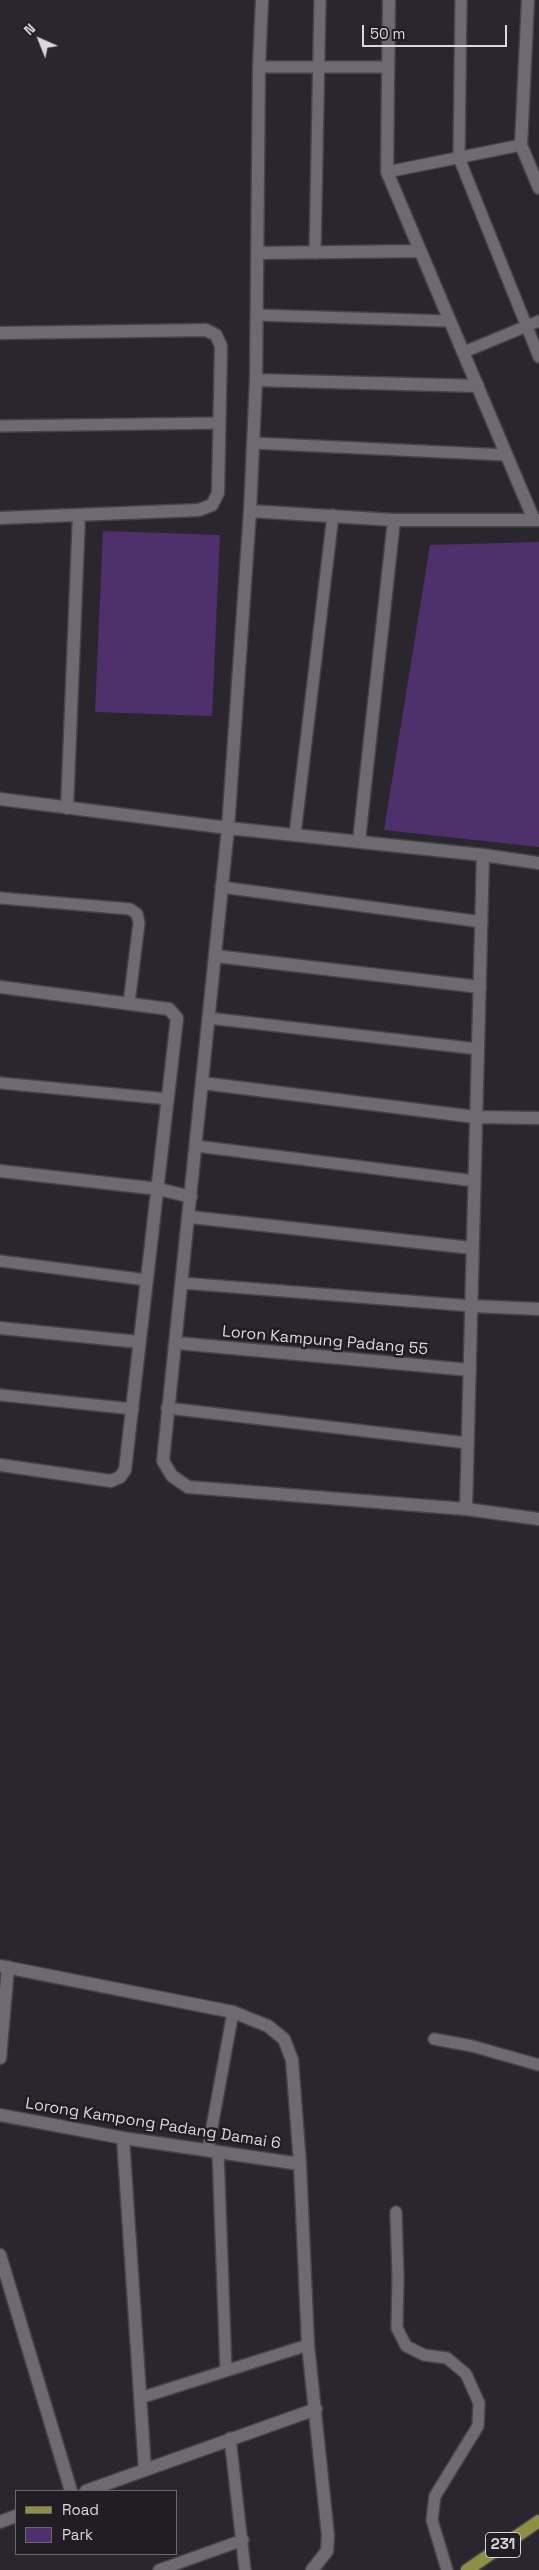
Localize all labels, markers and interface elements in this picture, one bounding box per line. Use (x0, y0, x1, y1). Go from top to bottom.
north arrow (15, 15, 65, 65)
scale bar (364, 15, 509, 47)
text: N (20, 19, 39, 39)
text: 50 m (370, 24, 405, 43)
street label: Loron Kampung Padang 55 (221, 1322, 429, 1360)
street label: Lorong Kampong Padang Damai 6 (24, 2094, 282, 2154)
legend (15, 2490, 178, 2555)
text: Road (62, 2500, 99, 2519)
text: Park (62, 2525, 93, 2544)
road number: 231 (486, 2532, 520, 2558)

